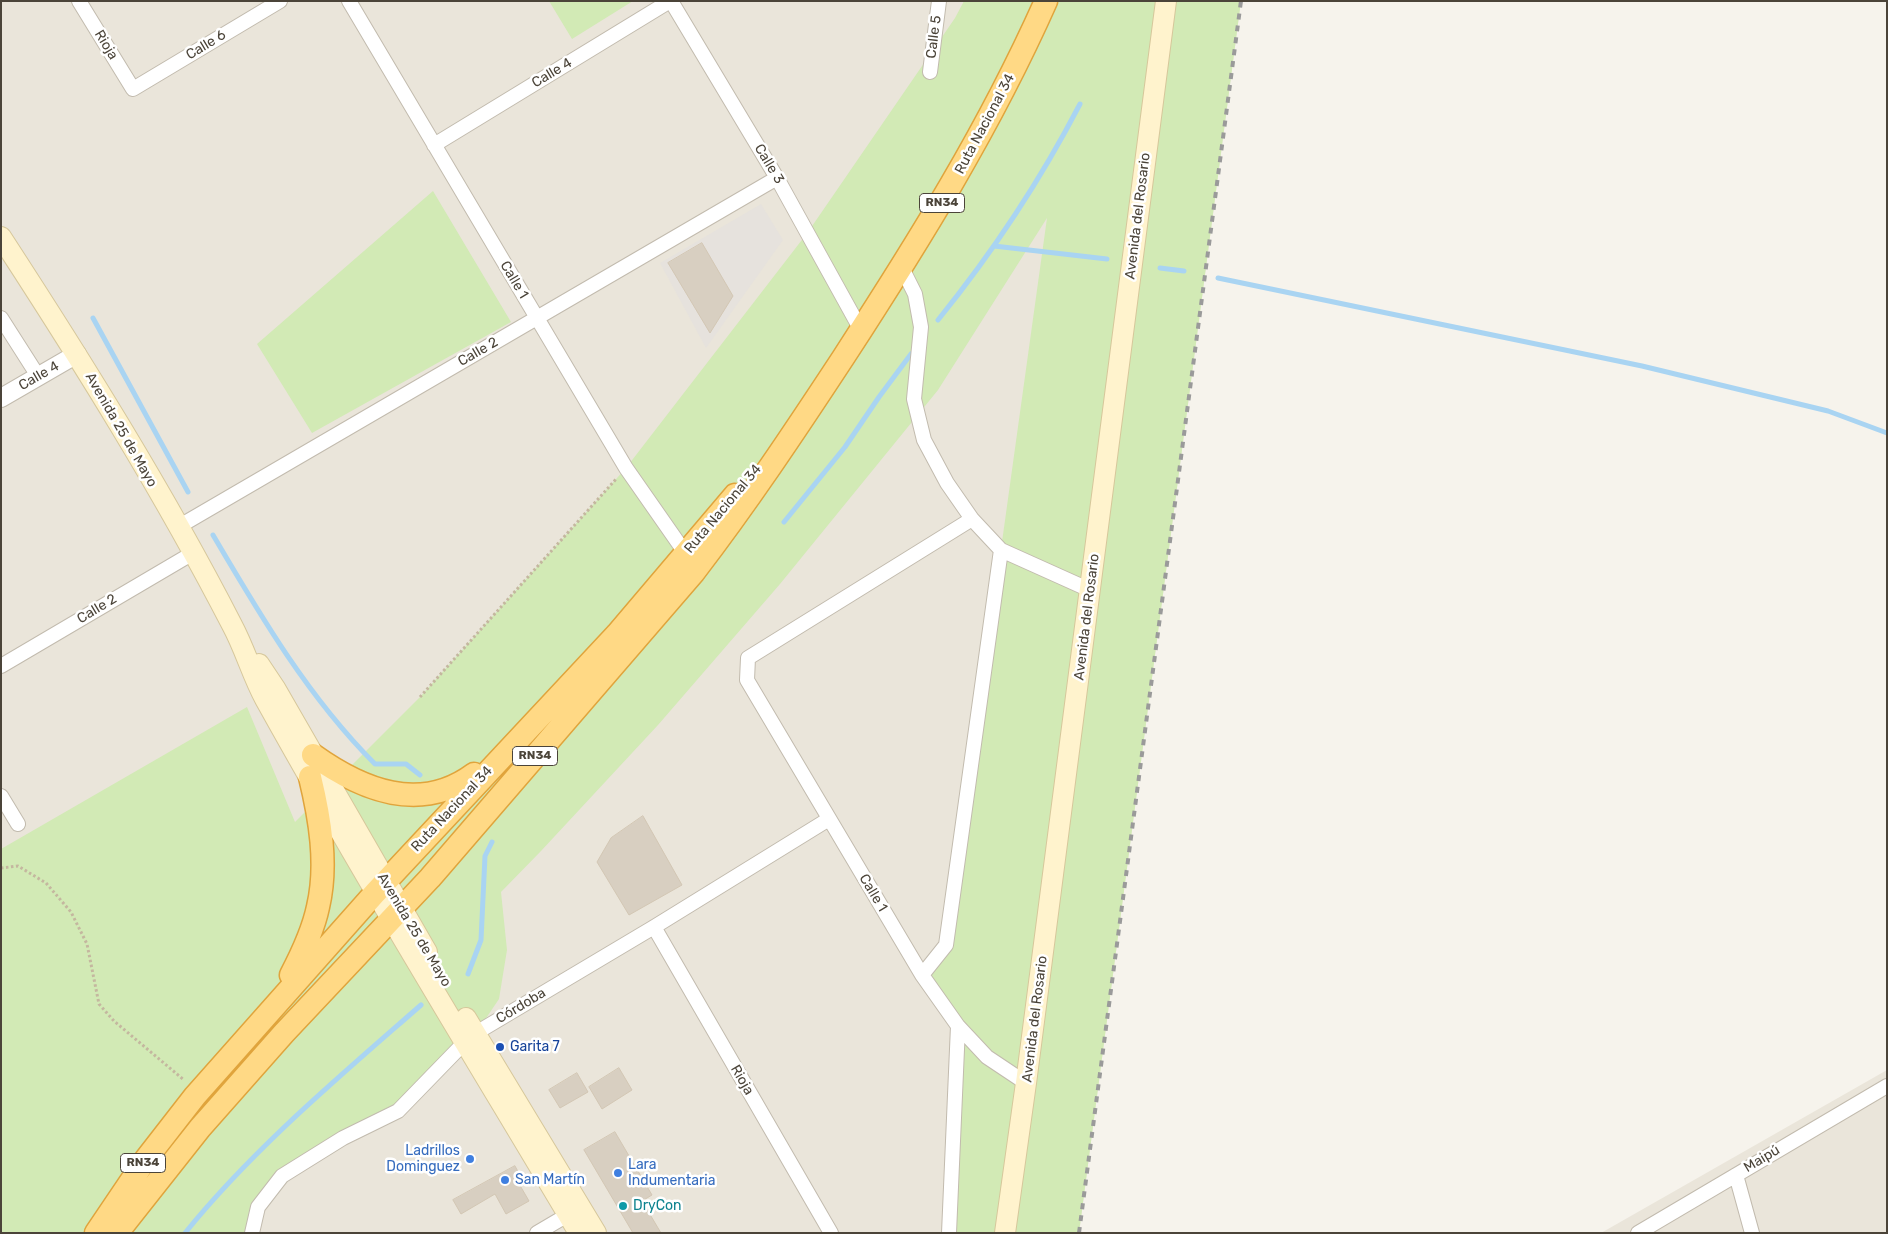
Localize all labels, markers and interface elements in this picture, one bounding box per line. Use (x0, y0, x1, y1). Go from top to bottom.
street label: Calle 5 (923, 14, 945, 60)
street label: Rioja (91, 27, 121, 63)
street label: Calle 6 (183, 27, 229, 63)
street label: Calle 4 (529, 55, 575, 91)
street label: Ruta Nacional 34 (952, 71, 1018, 177)
street label: Calle 3 (751, 141, 787, 187)
street label: Avenida del Rosario (1122, 152, 1154, 280)
road number: RN34 (920, 194, 964, 212)
street label: Calle 1 (496, 258, 532, 302)
street label: Calle 2 (455, 334, 501, 370)
street label: Calle 4 (16, 358, 62, 394)
street label: Avenida 25 de Mayo (81, 370, 161, 490)
street label: Ruta Nacional 34 (681, 461, 765, 557)
street label: Avenida del Rosario (1071, 553, 1103, 681)
street label: Calle 2 (74, 591, 120, 627)
road number: RN34 (512, 746, 558, 766)
street label: Ruta Nacional 34 (408, 763, 496, 855)
street label: Avenida 25 de Mayo (373, 870, 455, 990)
street label: Calle 1 (855, 871, 891, 915)
street label: Avenida del Rosario (1019, 955, 1051, 1083)
street label: Córdoba (493, 985, 549, 1027)
place label: Garita 7 (510, 1039, 560, 1055)
marker: Garita 7 (494, 1041, 506, 1053)
street label: Rioja (727, 1062, 757, 1098)
street label: Maipú (1741, 1142, 1783, 1176)
place label: Ladrillos Dominguez (386, 1143, 460, 1176)
marker: Ladrillos Dominguez (464, 1153, 476, 1165)
road number: RN34 (120, 1154, 166, 1172)
place label: Lara Indumentaria (628, 1157, 715, 1190)
marker: Lara Indumentaria (612, 1167, 624, 1179)
place label: San Martín (515, 1172, 585, 1188)
marker: San Martín (499, 1174, 511, 1186)
place label: DryCon (633, 1198, 682, 1214)
marker: DryCon (617, 1200, 629, 1212)

